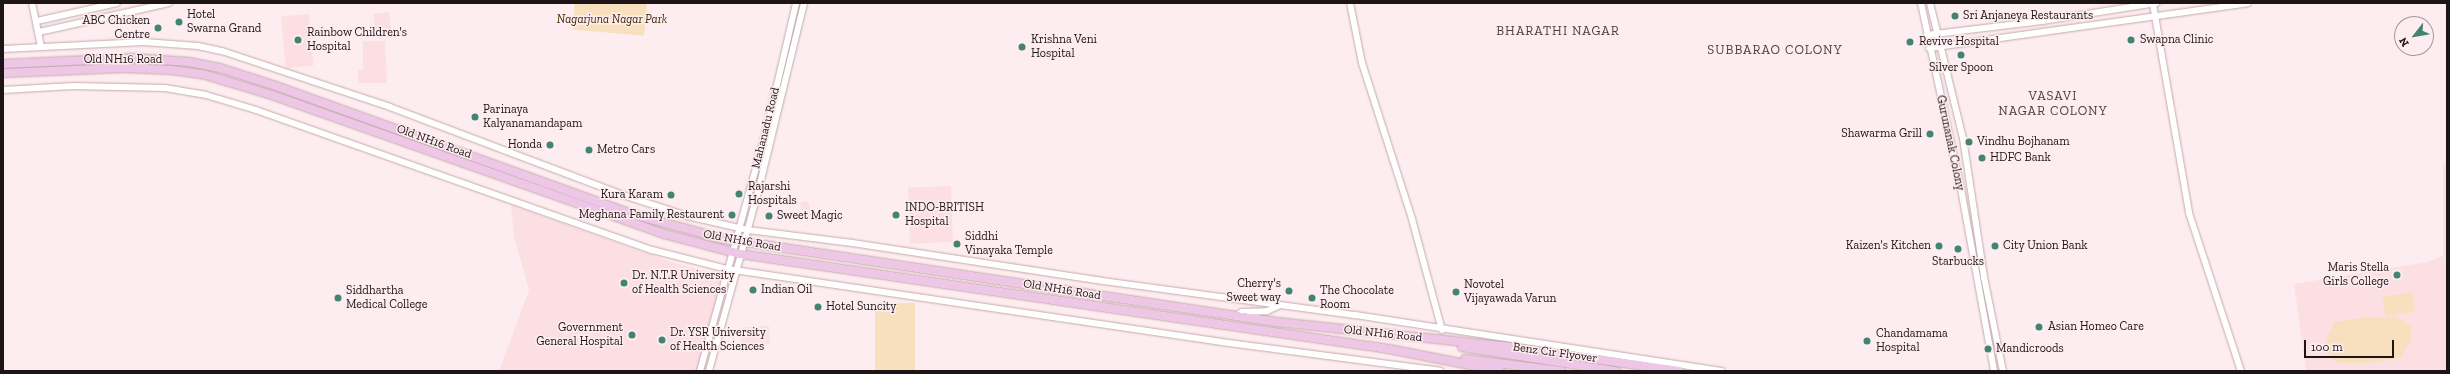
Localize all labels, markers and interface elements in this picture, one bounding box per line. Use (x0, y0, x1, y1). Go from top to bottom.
place label: Hotel Swarna Grand (187, 8, 261, 36)
place label: Sri Anjaneya Restaurants (1963, 9, 2093, 23)
marker: Sri Anjaneya Restaurants (1950, 11, 1960, 21)
park label: Nagarjuna Nagar Park (557, 13, 667, 27)
place label: ABC Chicken Centre (83, 14, 150, 42)
north arrow (2394, 16, 2434, 56)
marker: Hotel Swarna Grand (174, 17, 184, 27)
marker: ABC Chicken Centre (153, 23, 163, 33)
district label: BHARATHI NAGAR (1496, 23, 1620, 39)
place label: Rainbow Children's Hospital (307, 26, 407, 54)
place label: Krishna Veni Hospital (1031, 33, 1097, 61)
place label: Swapna Clinic (2140, 33, 2213, 47)
marker: Rainbow Children's Hospital (292, 34, 304, 46)
marker: Swapna Clinic (2125, 34, 2137, 46)
place label: Revive Hospital (1919, 35, 1999, 49)
text: N (2396, 35, 2412, 49)
marker: Revive Hospital (1904, 36, 1916, 48)
marker: Krishna Veni Hospital (1016, 41, 1028, 53)
district label: SUBBARAO COLONY (1707, 42, 1843, 58)
marker: Silver Spoon (1956, 50, 1966, 60)
street label: Old NH16 Road (84, 53, 162, 67)
place label: Silver Spoon (1929, 61, 1993, 75)
street label: Mahanadu Road (749, 86, 783, 170)
district label: VASAVI NAGAR COLONY (1998, 89, 2108, 120)
street label: Gurunanak Colony (1933, 94, 1967, 192)
place label: Parinaya Kalyanamandapam (483, 103, 582, 131)
marker: Parinaya Kalyanamandapam (470, 112, 480, 122)
street label: Old NH16 Road (395, 122, 473, 162)
place label: Shawarma Grill (1841, 127, 1922, 141)
marker: Shawarma Grill (1925, 129, 1935, 139)
place label: Vindhu Bojhanam (1977, 135, 2070, 149)
marker: Vindhu Bojhanam (1964, 137, 1974, 147)
place label: Honda (508, 138, 542, 152)
marker: Honda (545, 140, 555, 150)
place label: Metro Cars (597, 143, 655, 157)
marker: Metro Cars (584, 145, 594, 155)
place label: HDFC Bank (1990, 151, 2051, 165)
marker: HDFC Bank (1977, 153, 1987, 163)
place label: Rajarshi Hospitals (748, 180, 797, 208)
place label: Kura Karam (600, 188, 663, 202)
marker: Rajarshi Hospitals (733, 188, 745, 200)
marker: Kura Karam (666, 190, 676, 200)
place label: INDO-BRITISH Hospital (905, 201, 984, 229)
place label: Meghana Family Restaurent (578, 208, 724, 222)
place label: Sweet Magic (777, 209, 843, 223)
marker: INDO-BRITISH Hospital (890, 209, 902, 221)
marker: Meghana Family Restaurent (727, 210, 737, 220)
marker: Sweet Magic (764, 211, 774, 221)
street label: Old NH16 Road (702, 227, 782, 255)
place label: Siddhi Vinayaka Temple (965, 230, 1053, 258)
marker: Siddhi Vinayaka Temple (952, 239, 962, 249)
place label: Kaizen's Kitchen (1846, 239, 1931, 253)
place label: City Union Bank (2003, 239, 2088, 253)
marker: Kaizen's Kitchen (1934, 241, 1944, 251)
marker: City Union Bank (1990, 241, 2000, 251)
marker: Starbucks (1953, 244, 1963, 254)
place label: Starbucks (1932, 255, 1984, 269)
place label: Maris Stella Girls College (2323, 261, 2389, 289)
place label: Dr. N.T.R University of Health Sciences (632, 269, 735, 297)
marker: Maris Stella Girls College (2392, 270, 2402, 280)
street label: Old NH16 Road (1022, 277, 1102, 303)
place label: Cherry's Sweet way (1226, 277, 1281, 305)
marker: Dr. N.T.R University of Health Sciences (619, 278, 629, 288)
place label: Novotel Vijayawada Varun (1464, 278, 1557, 306)
place label: Indian Oil (761, 283, 812, 297)
place label: Siddhartha Medical College (346, 284, 427, 312)
place label: The Chocolate Room (1320, 284, 1394, 312)
marker: Indian Oil (748, 285, 758, 295)
marker: Cherry's Sweet way (1284, 286, 1294, 296)
marker: Novotel Vijayawada Varun (1451, 287, 1461, 297)
marker: Siddhartha Medical College (333, 293, 343, 303)
marker: The Chocolate Room (1307, 293, 1317, 303)
place label: Hotel Suncity (826, 300, 896, 314)
marker: Hotel Suncity (813, 302, 823, 312)
place label: Asian Homeo Care (2048, 320, 2144, 334)
place label: Government General Hospital (536, 321, 623, 349)
marker: Asian Homeo Care (2033, 321, 2045, 333)
street label: Old NH16 Road (1343, 323, 1423, 345)
place label: Dr. YSR University of Health Sciences (670, 326, 766, 354)
place label: Chandamama Hospital (1876, 327, 1948, 355)
marker: Government General Hospital (626, 329, 638, 341)
scale bar (2306, 332, 2396, 358)
marker: Dr. YSR University of Health Sciences (657, 335, 667, 345)
marker: Chandamama Hospital (1861, 335, 1873, 347)
street label: Benz Cir Flyover (1512, 340, 1598, 366)
text: 100 m (2311, 340, 2343, 354)
place label: Mandicroods (1996, 342, 2064, 356)
marker: Mandicroods (1983, 344, 1993, 354)

